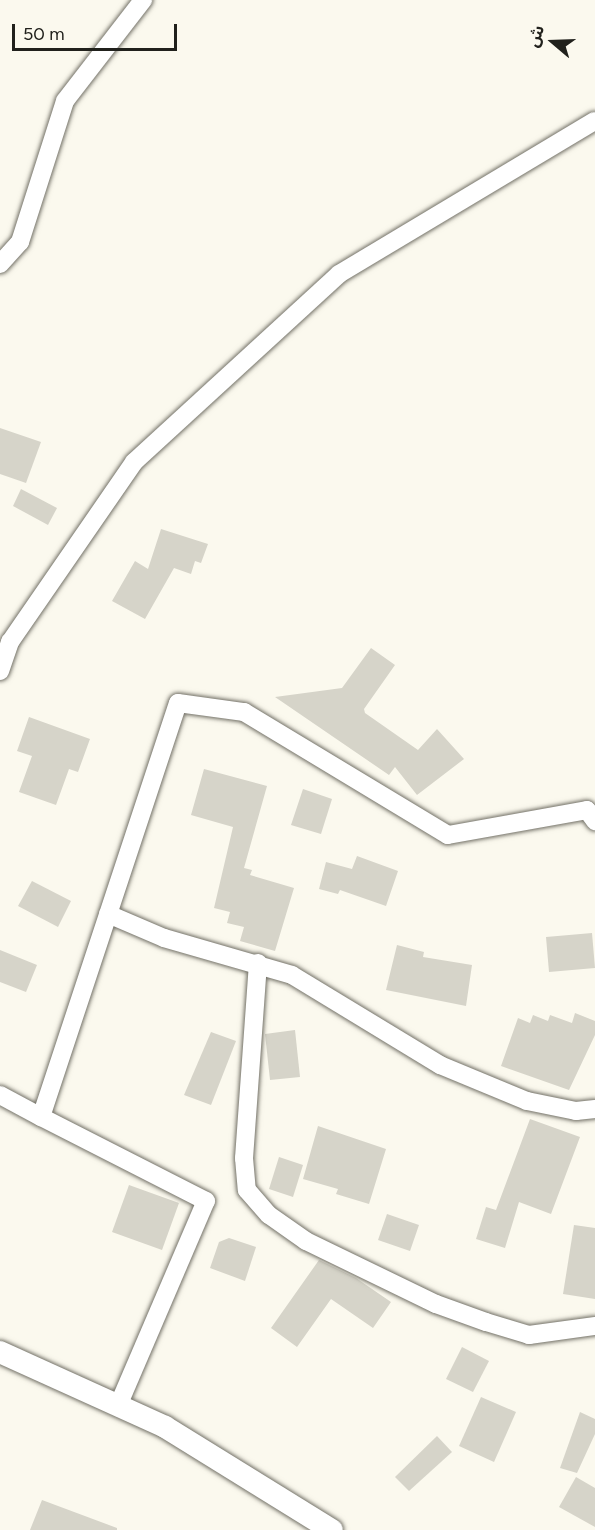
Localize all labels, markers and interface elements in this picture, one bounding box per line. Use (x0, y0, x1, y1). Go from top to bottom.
scale bar (15, 12, 180, 50)
north arrow (523, 12, 583, 72)
text: 50 m (23, 23, 65, 45)
text: ش (523, 23, 548, 49)

